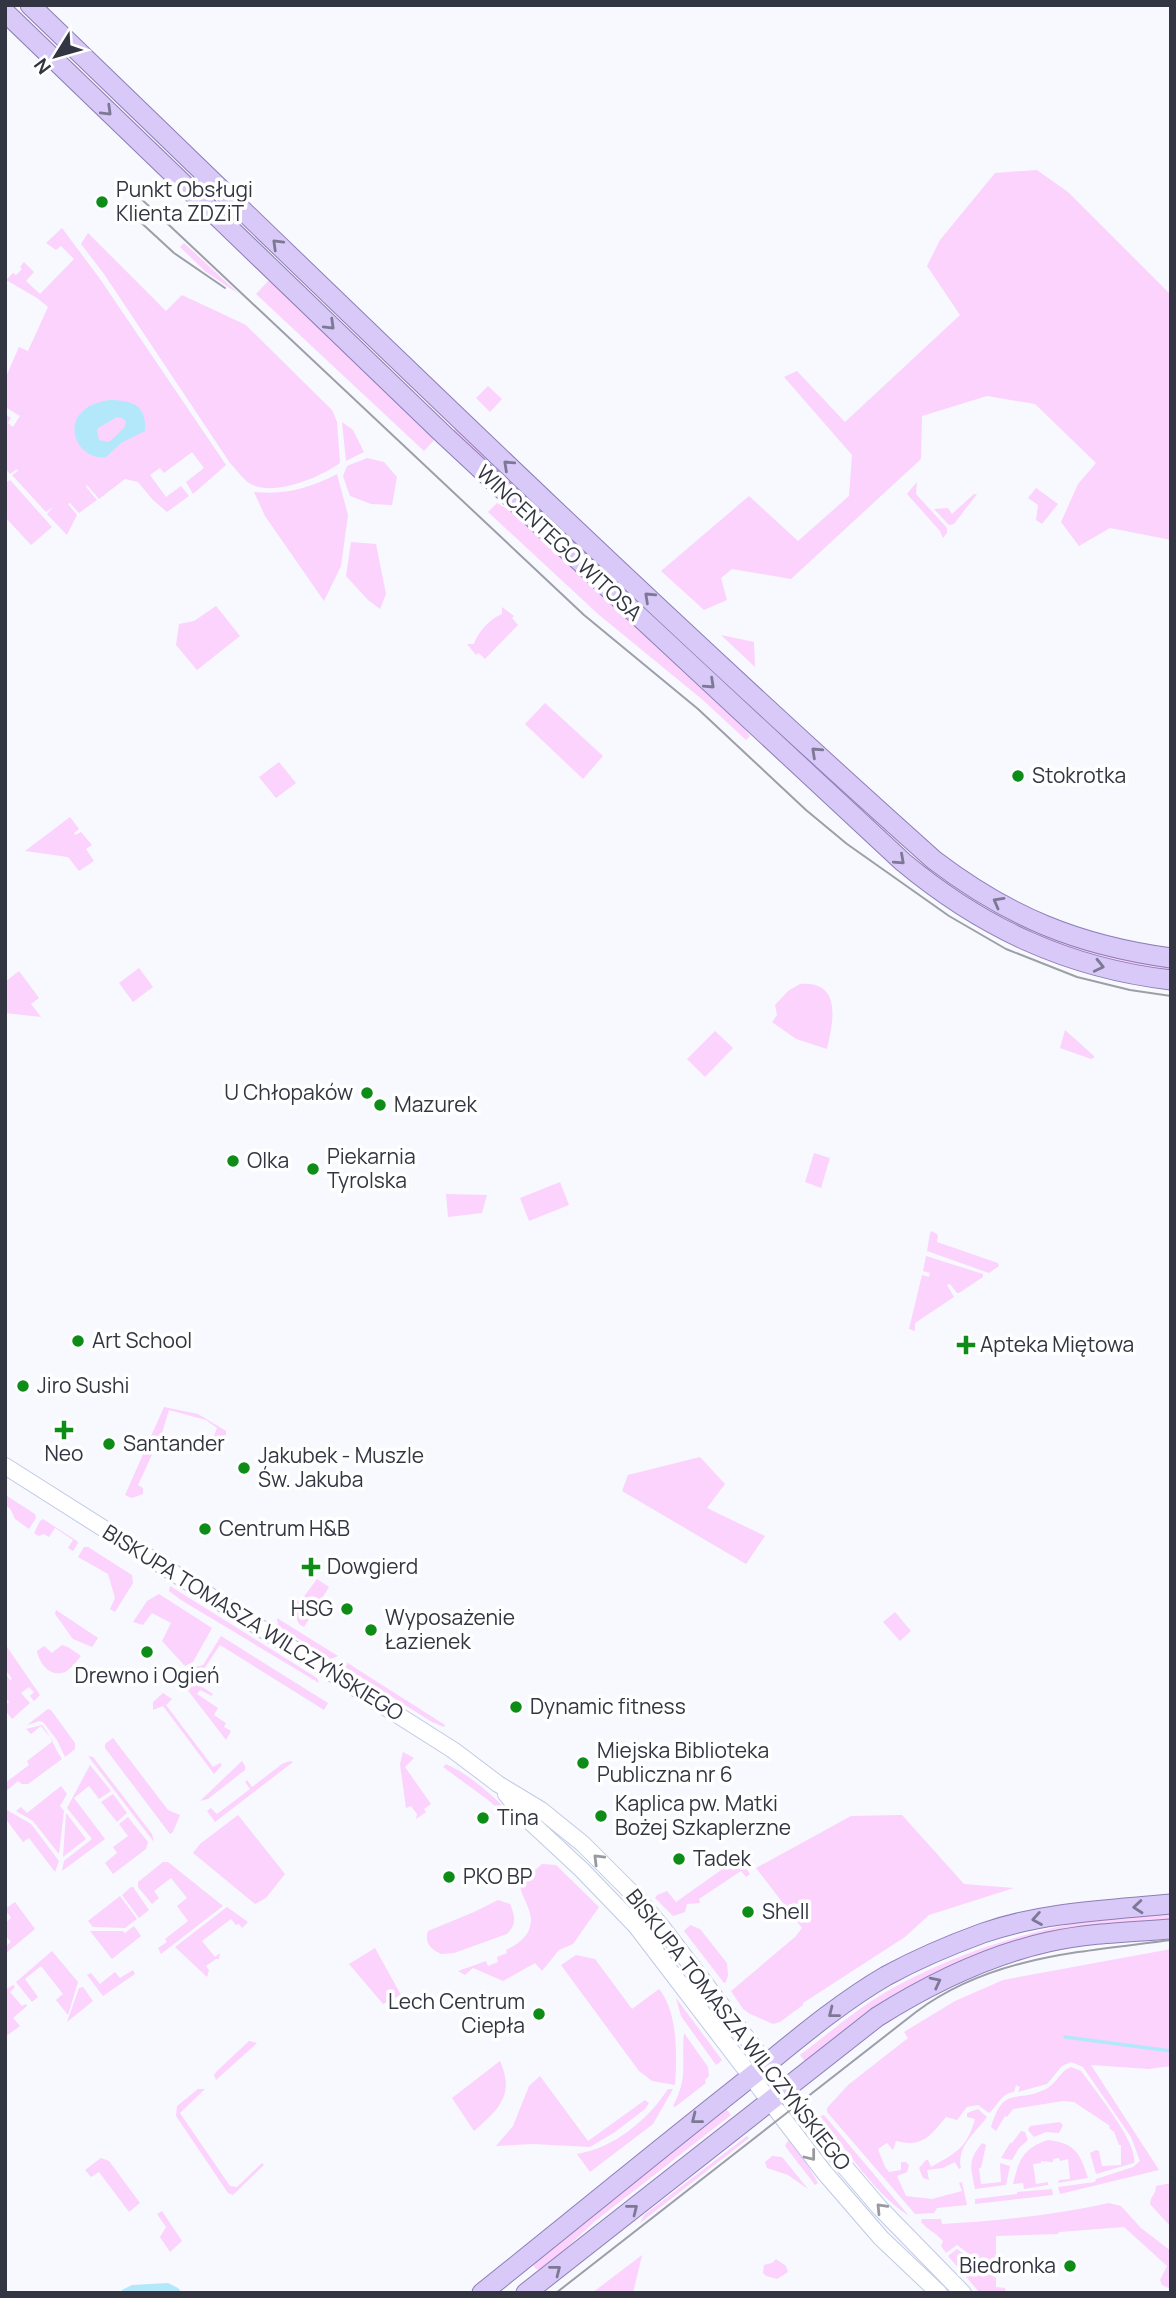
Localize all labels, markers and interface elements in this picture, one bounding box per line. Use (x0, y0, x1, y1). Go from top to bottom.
north arrow (21, 21, 91, 91)
text: N (28, 53, 57, 80)
one-way arrow (99, 102, 112, 115)
place label: Punkt Obsługi Klienta ZDZiT (116, 175, 253, 227)
marker: Punkt Obsługi Klienta ZDZiT (94, 194, 110, 210)
one-way arrow (272, 240, 285, 253)
one-way arrow (321, 317, 334, 330)
street label: WINCENTEGO WITOSA (471, 458, 649, 626)
one-way arrow (503, 461, 516, 474)
one-way arrow (644, 593, 657, 606)
one-way arrow (702, 676, 715, 688)
one-way arrow (811, 747, 824, 760)
place label: Stokrotka (1032, 761, 1126, 789)
marker: Stokrotka (1010, 768, 1026, 784)
one-way arrow (892, 851, 905, 864)
one-way arrow (992, 897, 1005, 910)
one-way arrow (1093, 957, 1105, 972)
place label: U Chłopaków (224, 1078, 353, 1106)
marker: U Chłopaków (359, 1085, 375, 1101)
place label: Mazurek (394, 1090, 478, 1118)
marker: Mazurek (372, 1097, 388, 1113)
place label: Piekarnia Tyrolska (327, 1142, 416, 1194)
place label: Olka (247, 1146, 289, 1174)
marker: Olka (225, 1153, 241, 1169)
marker: Piekarnia Tyrolska (305, 1161, 321, 1177)
place label: Art School (92, 1326, 192, 1354)
place label: Apteka Miętowa (980, 1330, 1134, 1358)
marker: Art School (70, 1333, 86, 1349)
marker: Apteka Miętowa (958, 1337, 974, 1353)
place label: Jiro Sushi (37, 1371, 129, 1399)
marker: Jiro Sushi (15, 1378, 31, 1394)
marker: Neo (56, 1422, 72, 1438)
place label: Santander (123, 1429, 225, 1457)
marker: Santander (101, 1436, 117, 1452)
place label: Neo (44, 1439, 84, 1467)
place label: Jakubek - Muszle Św. Jakuba (258, 1441, 424, 1493)
marker: Jakubek - Muszle Św. Jakuba (236, 1460, 252, 1476)
place label: Centrum H&B (219, 1514, 350, 1542)
street label: BISKUPA TOMASZA WILCZYŃSKIEGO (98, 1518, 409, 1727)
marker: Centrum H&B (197, 1521, 213, 1537)
place label: Dowgierd (327, 1552, 418, 1580)
marker: Dowgierd (301, 1557, 321, 1577)
place label: HSG (291, 1594, 333, 1622)
marker: HSG (339, 1601, 355, 1617)
place label: Wyposażenie Łazienek (385, 1603, 515, 1655)
marker: Wyposażenie Łazienek (363, 1622, 379, 1638)
marker: Drewno i Ogień (139, 1644, 155, 1660)
place label: Drewno i Ogień (75, 1661, 219, 1689)
place label: Dynamic fitness (530, 1692, 686, 1720)
marker: Dynamic fitness (508, 1699, 524, 1715)
place label: Miejska Biblioteka Publiczna nr 6 (597, 1736, 769, 1788)
marker: Miejska Biblioteka Publiczna nr 6 (575, 1755, 591, 1771)
place label: Kaplica pw. Matki Bożej Szkaplerzne (615, 1789, 791, 1841)
place label: Tina (497, 1803, 539, 1831)
marker: Kaplica pw. Matki Bożej Szkaplerzne (593, 1808, 609, 1824)
marker: Tina (475, 1810, 491, 1826)
place label: Tadek (693, 1844, 751, 1872)
marker: Tadek (671, 1851, 687, 1867)
one-way arrow (594, 1854, 607, 1867)
place label: PKO BP (463, 1862, 533, 1890)
marker: PKO BP (441, 1869, 457, 1885)
street label: BISKUPA TOMASZA WILCZYŃSKIEGO (620, 1883, 857, 2176)
place label: Shell (762, 1897, 810, 1925)
one-way arrow (1132, 1899, 1143, 1914)
marker: Shell (740, 1904, 756, 1920)
one-way arrow (1032, 1911, 1043, 1926)
one-way arrow (929, 1977, 941, 1991)
place label: Lech Centrum Ciepła (388, 1987, 525, 2039)
one-way arrow (828, 2005, 841, 2017)
marker: Lech Centrum Ciepła (531, 2006, 547, 2022)
one-way arrow (692, 2111, 704, 2124)
one-way arrow (803, 2148, 815, 2161)
one-way arrow (877, 2203, 890, 2216)
one-way arrow (626, 2205, 638, 2218)
place label: Biedronka (959, 2251, 1056, 2279)
marker: Biedronka (1062, 2258, 1078, 2274)
one-way arrow (548, 2265, 560, 2278)

